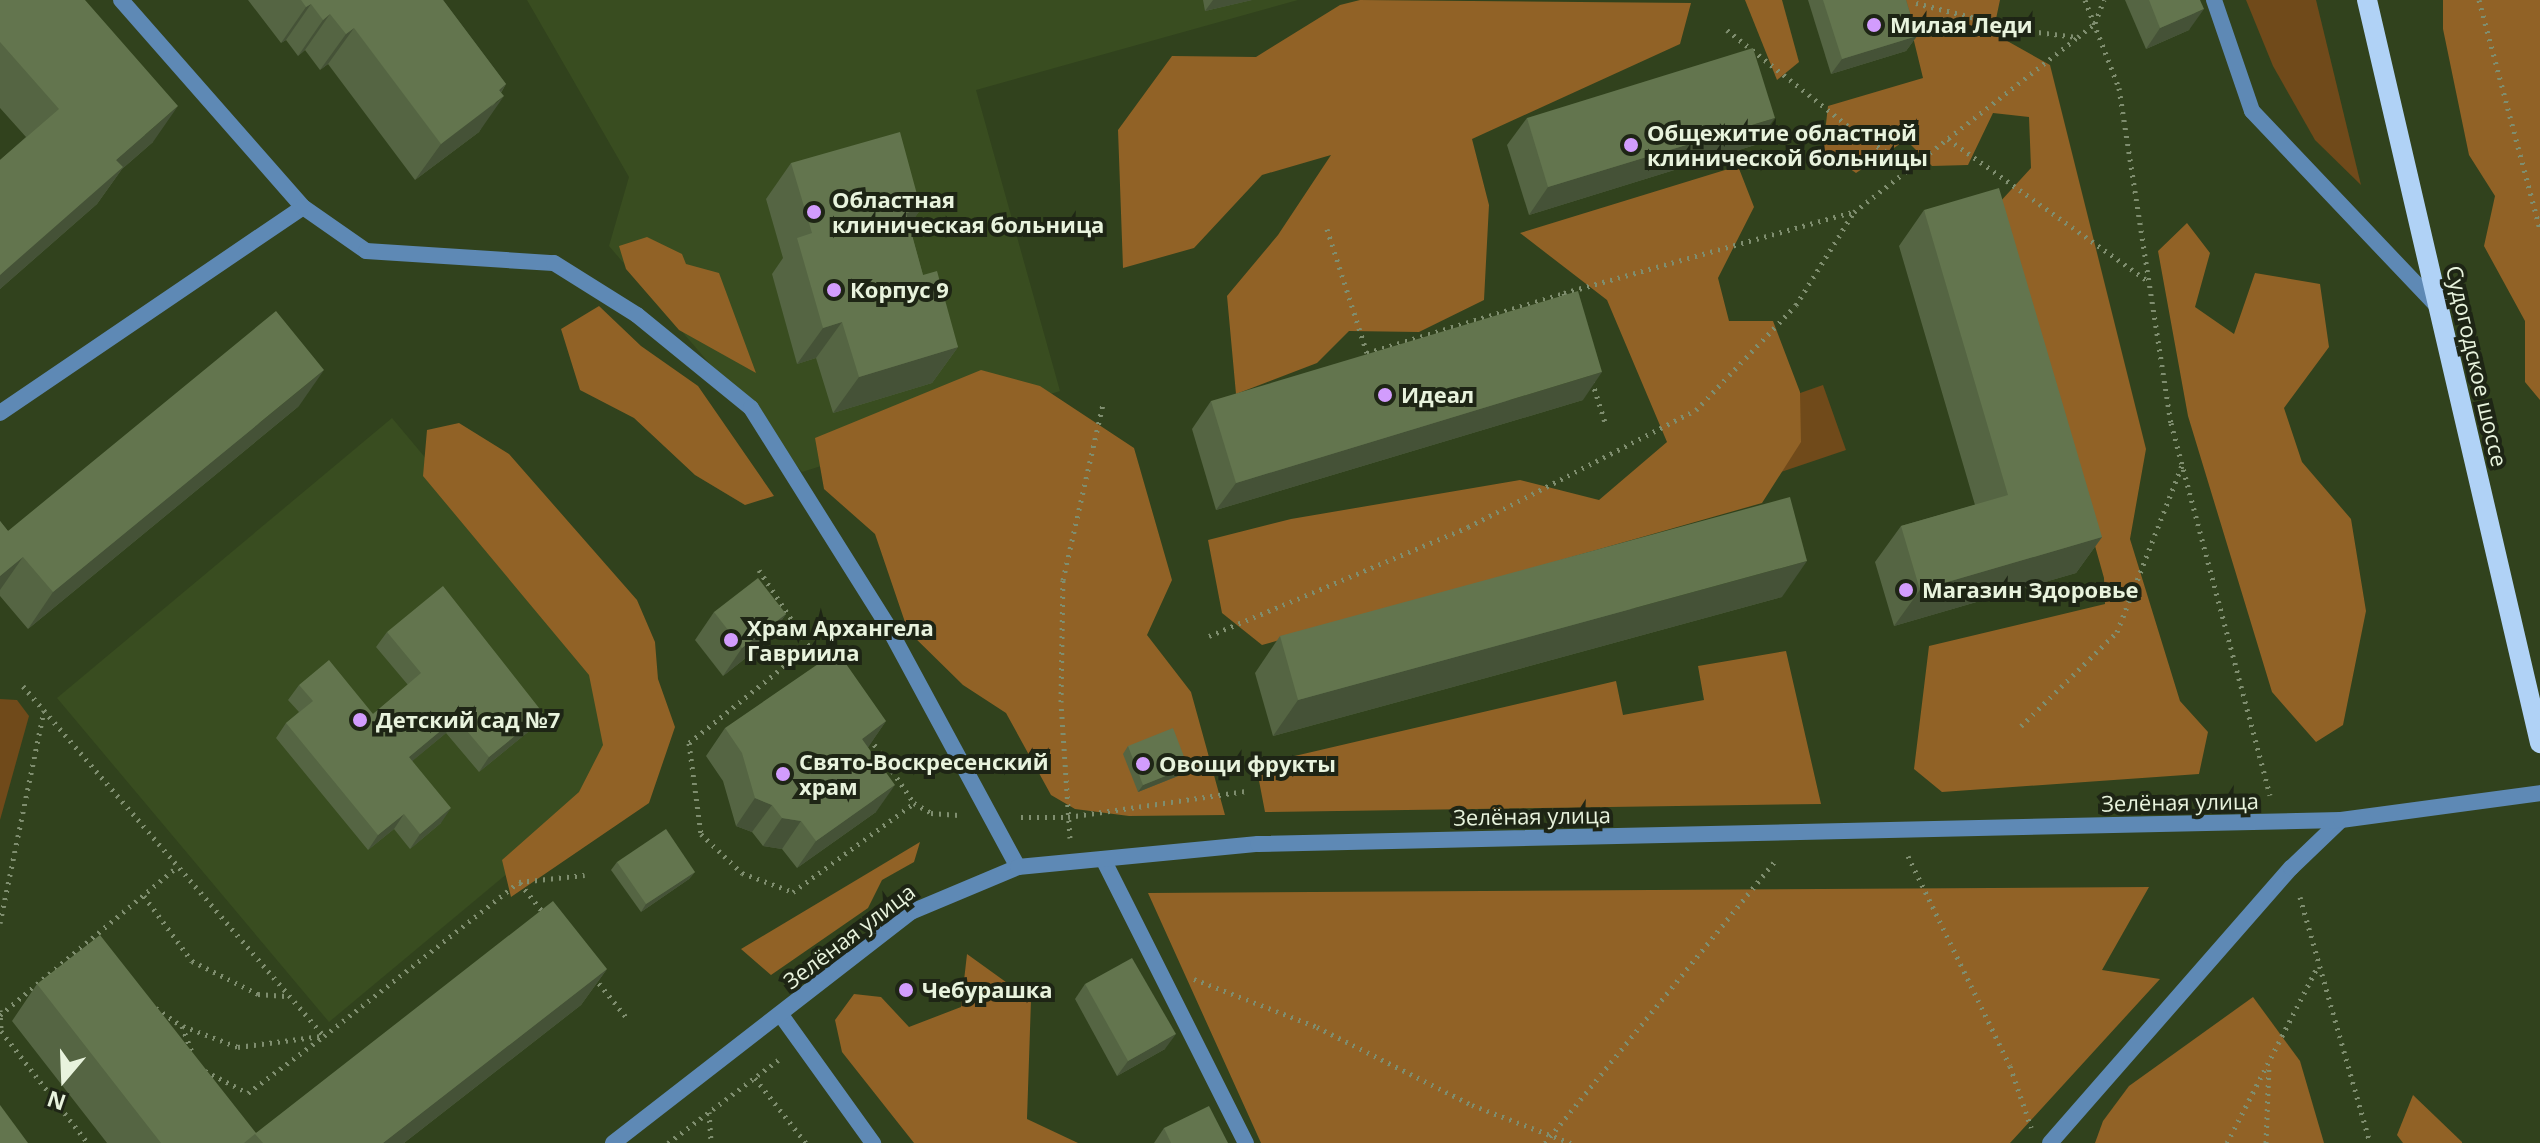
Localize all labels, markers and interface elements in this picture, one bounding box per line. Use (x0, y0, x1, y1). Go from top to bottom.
place label: Милая Леди (1890, 12, 2033, 38)
marker: Милая Леди (1865, 16, 1883, 34)
place label: Общежитие областной клинической больницы (1647, 119, 1928, 170)
marker: Общежитие областной клинической больницы (1622, 136, 1640, 154)
place label: Областная клиническая больница (832, 186, 1104, 238)
marker: Областная клиническая больница (803, 201, 825, 223)
street label: Судогодское шоссе (2441, 263, 2513, 469)
place label: Корпус 9 (850, 277, 949, 303)
marker: Корпус 9 (825, 281, 843, 299)
place label: Идеал (1401, 382, 1474, 408)
marker: Идеал (1376, 386, 1394, 404)
place label: Магазин Здоровье (1922, 577, 2139, 603)
marker: Магазин Здоровье (1897, 581, 1915, 599)
place label: Храм Архангела Гавриила (747, 614, 934, 666)
marker: Храм Архангела Гавриила (722, 631, 740, 649)
place label: Детский сад №7 (376, 707, 560, 733)
marker: Детский сад №7 (351, 711, 369, 729)
place label: Свято-Воскресенский храм (799, 748, 1049, 800)
place label: Овощи фрукты (1159, 751, 1336, 777)
marker: Овощи фрукты (1134, 755, 1152, 773)
marker: Свято-Воскресенский храм (774, 765, 792, 783)
street label: Зелёная улица (2101, 787, 2259, 817)
street label: Зелёная улица (1453, 801, 1611, 831)
street label: Зелёная улица (778, 878, 920, 994)
place label: Чебурашка (922, 977, 1053, 1003)
marker: Чебурашка (897, 981, 915, 999)
north arrow (24, 1039, 104, 1119)
text: N (43, 1085, 70, 1119)

